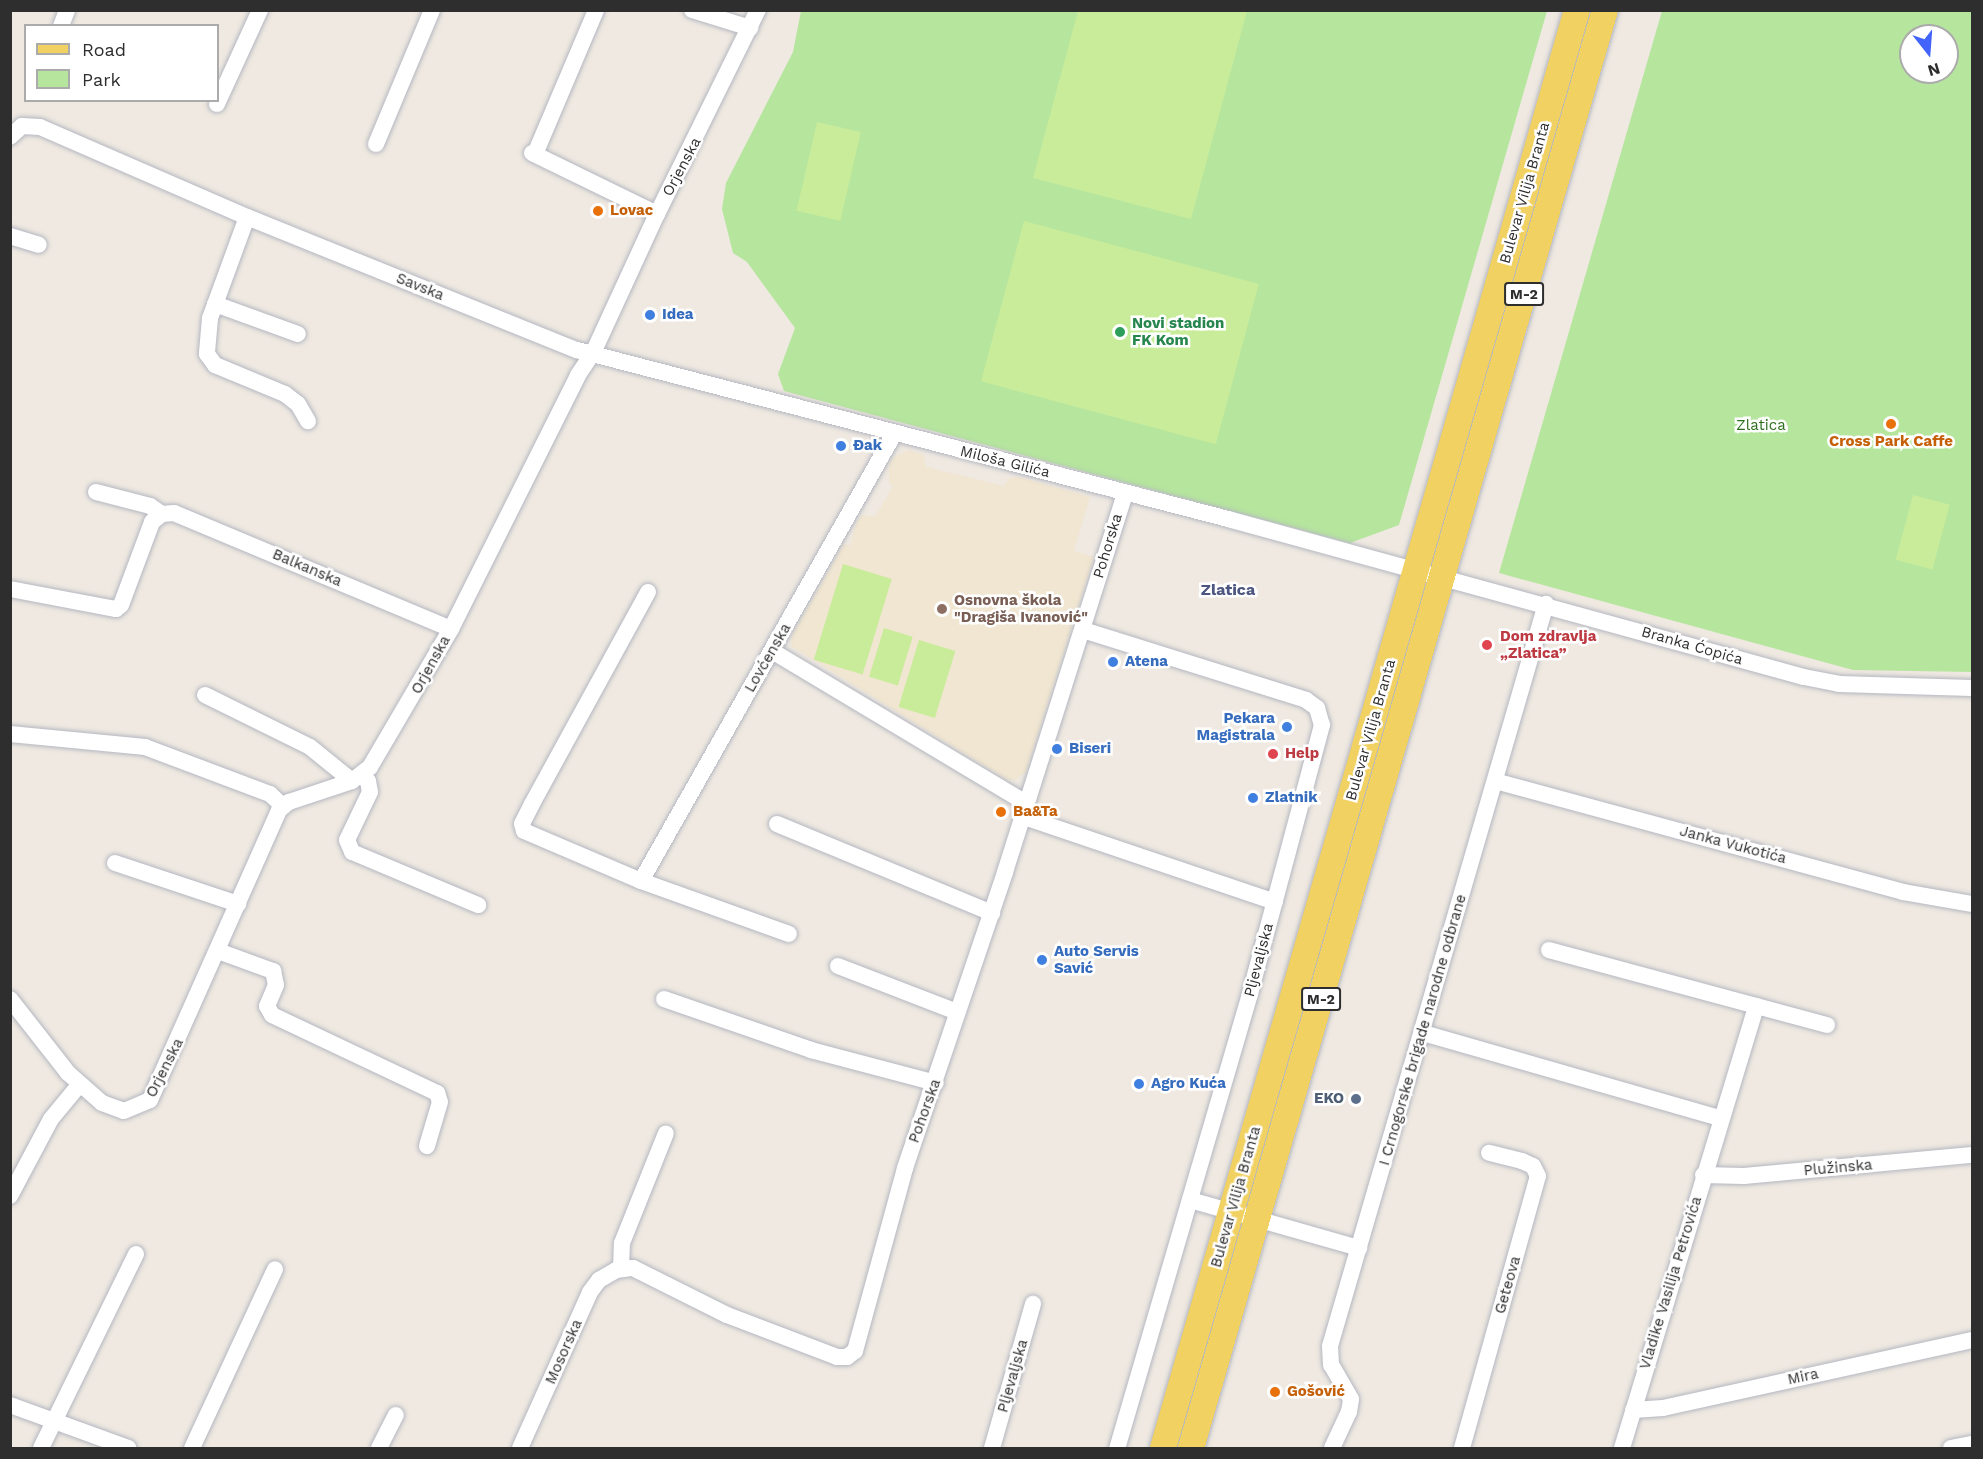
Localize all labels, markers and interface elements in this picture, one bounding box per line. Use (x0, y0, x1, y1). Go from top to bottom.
legend (24, 24, 219, 102)
north arrow (1899, 24, 1959, 84)
text: Road (82, 39, 126, 60)
text: N (1925, 59, 1942, 81)
text: Park (82, 69, 121, 90)
street label: Bulevar Vilija Branta (1496, 120, 1554, 266)
street label: Orjenska (659, 135, 705, 199)
place label: Lovac (610, 202, 653, 220)
marker: Lovac (591, 204, 605, 218)
street label: Savska (393, 269, 447, 305)
road number: M-2 (1503, 283, 1545, 305)
place label: Idea (662, 306, 693, 324)
marker: Idea (643, 308, 657, 322)
place label: Novi stadion FK Kom (1132, 314, 1224, 349)
marker: Novi stadion FK Kom (1113, 325, 1127, 339)
park label: Zlatica (1736, 417, 1786, 435)
marker: Cross Park Caffe (1884, 417, 1898, 431)
place label: Cross Park Caffe (1829, 433, 1953, 451)
place label: Đak (853, 437, 882, 455)
marker: Đak (834, 439, 848, 453)
street label: Miloša Gilića (958, 442, 1052, 482)
street label: Pohorska (1090, 511, 1126, 581)
street label: Balkanska (270, 545, 344, 591)
district label: Zlatica (1201, 580, 1255, 600)
place label: Osnovna škola "Dragiša Ivanović" (954, 591, 1088, 626)
marker: Osnovna škola "Dragiša Ivanović" (935, 602, 949, 616)
street label: Lovćenska (741, 620, 795, 696)
street label: Branka Ćopića (1639, 623, 1745, 669)
place label: Dom zdravlja „Zlatica” (1500, 627, 1596, 662)
street label: Orjenska (408, 633, 454, 697)
marker: Dom zdravlja „Zlatica” (1478, 636, 1496, 654)
place label: Atena (1125, 653, 1168, 671)
marker: Atena (1106, 655, 1120, 669)
street label: Bulevar Vilija Branta (1342, 657, 1400, 803)
place label: Pekara Magistrala (1197, 709, 1275, 744)
marker: Pekara Magistrala (1280, 720, 1294, 734)
place label: Biseri (1069, 740, 1111, 758)
marker: Biseri (1050, 742, 1064, 756)
place label: Help (1285, 745, 1319, 763)
marker: Help (1266, 747, 1280, 761)
place label: Zlatnik (1265, 789, 1317, 807)
marker: Zlatnik (1246, 791, 1260, 805)
place label: Ba&Ta (1013, 803, 1058, 821)
marker: Ba&Ta (994, 805, 1008, 819)
street label: Janka Vukotića (1677, 822, 1789, 868)
street label: I Crnogorske brigade narodne odbrane (1376, 892, 1470, 1168)
street label: Pljevaljska (1241, 921, 1277, 999)
place label: Auto Servis Savić (1054, 942, 1139, 977)
marker: Auto Servis Savić (1035, 953, 1049, 967)
road number: M-2 (1300, 988, 1342, 1010)
street label: Orjenska (142, 1035, 188, 1101)
place label: Agro Kuća (1151, 1075, 1226, 1093)
street label: Pohorska (905, 1077, 945, 1145)
marker: Agro Kuća (1132, 1077, 1146, 1091)
place label: EKO (1314, 1090, 1344, 1108)
marker: EKO (1349, 1092, 1363, 1106)
street label: Bulevar Vilija Branta (1207, 1124, 1265, 1270)
street label: Plužinska (1803, 1156, 1873, 1180)
street label: Vladike Vasilija Petrovića (1636, 1194, 1706, 1372)
street label: Geteova (1491, 1254, 1525, 1316)
street label: Mosorska (542, 1317, 586, 1387)
street label: Pljevaljska (994, 1337, 1032, 1415)
street label: Mira (1786, 1365, 1820, 1389)
place label: Gošović (1287, 1383, 1345, 1401)
marker: Gošović (1268, 1385, 1282, 1399)

